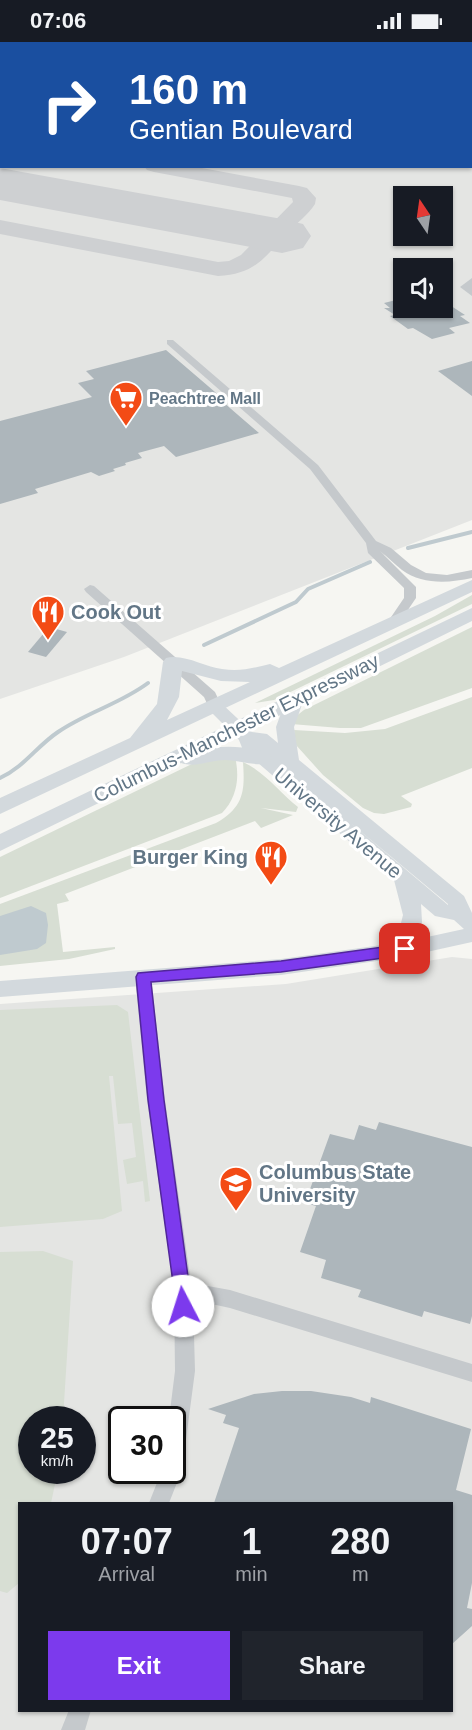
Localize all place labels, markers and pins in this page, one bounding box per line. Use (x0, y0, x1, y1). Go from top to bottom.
supermarket icon: Peachtree Mall (108, 380, 144, 427)
place label: Peachtree Mall (149, 390, 261, 407)
restaurant icon: Cook Out (30, 594, 66, 641)
place label: Cook Out (71, 601, 161, 623)
restaurant icon: Burger King (253, 839, 289, 886)
place label: Burger King (132, 846, 248, 868)
pin (379, 923, 430, 974)
place label: Columbus State University (259, 1161, 411, 1206)
school or university icon: Columbus State University (218, 1165, 254, 1212)

